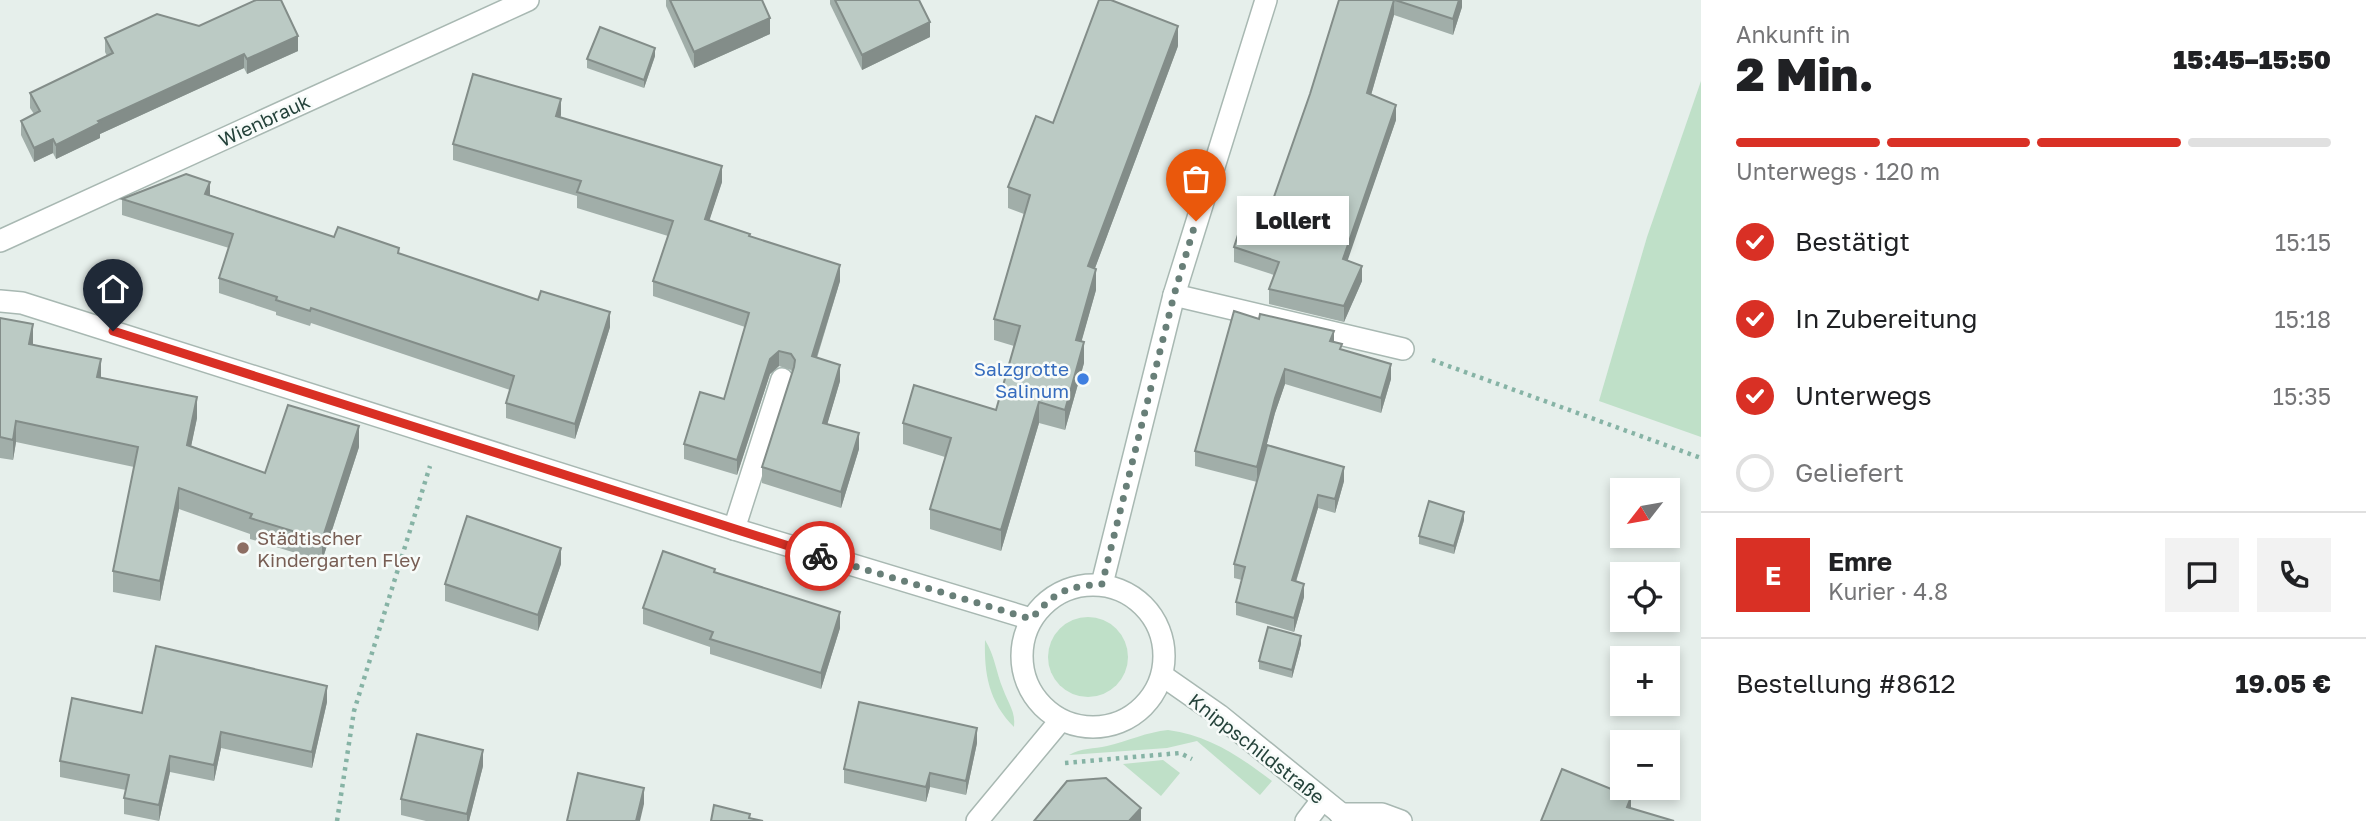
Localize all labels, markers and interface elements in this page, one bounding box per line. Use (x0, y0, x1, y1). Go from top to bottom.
text: Ankunft in (1736, 20, 1851, 48)
text: 15:45–15:50 (2173, 44, 2331, 75)
text: 2 Min. (1736, 46, 1874, 101)
street label: Wienbrauk (215, 89, 313, 151)
pin (1166, 149, 1226, 221)
text: Unterwegs · 120 m (1736, 157, 1940, 185)
icon: bag (1177, 160, 1215, 198)
callout: Lollert (1238, 196, 1350, 246)
text: Lollert (1255, 206, 1331, 234)
icon: check (1736, 223, 1774, 261)
text: Bestätigt (1795, 226, 1910, 257)
text: 15:15 (2275, 228, 2331, 256)
pin (83, 259, 143, 331)
icon: home (94, 270, 132, 308)
icon: check (1736, 300, 1774, 338)
text: In Zubereitung (1795, 303, 1978, 334)
text: 15:18 (2274, 305, 2331, 333)
place label: Salzgrotte Salinum (974, 357, 1069, 402)
marker: Salzgrotte Salinum (1075, 371, 1091, 387)
icon: check (1736, 377, 1774, 415)
text: Unterwegs (1795, 380, 1932, 411)
text: 15:35 (2273, 382, 2331, 410)
text: Geliefert (1795, 457, 1904, 488)
north arrow (1610, 478, 1680, 548)
map controls (1610, 478, 1680, 800)
courier (785, 521, 855, 591)
place label: Städtischer Kindergarten Fley (257, 526, 421, 571)
icon: bike (801, 537, 839, 575)
button: chat (2165, 538, 2239, 612)
button: phone (2257, 538, 2331, 612)
marker: Städtischer Kindergarten Fley (235, 540, 251, 556)
text: Emre (1828, 546, 1892, 577)
text: E (1765, 560, 1781, 591)
button: locate (1610, 562, 1680, 632)
text: Kurier · 4.8 (1828, 577, 1948, 605)
button: + (1610, 646, 1680, 716)
text: Bestellung #8612 (1736, 668, 1956, 699)
text: 19.05 € (2235, 668, 2331, 699)
street label: Knippschildstraße (1185, 688, 1329, 808)
button: − (1610, 730, 1680, 800)

